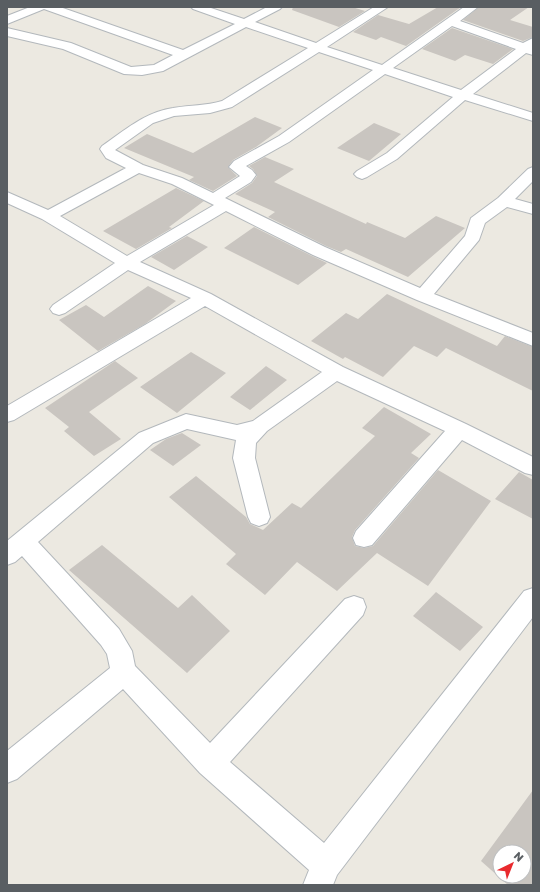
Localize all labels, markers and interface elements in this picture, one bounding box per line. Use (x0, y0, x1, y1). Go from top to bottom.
north arrow (492, 844, 532, 884)
text: N (512, 849, 527, 864)

